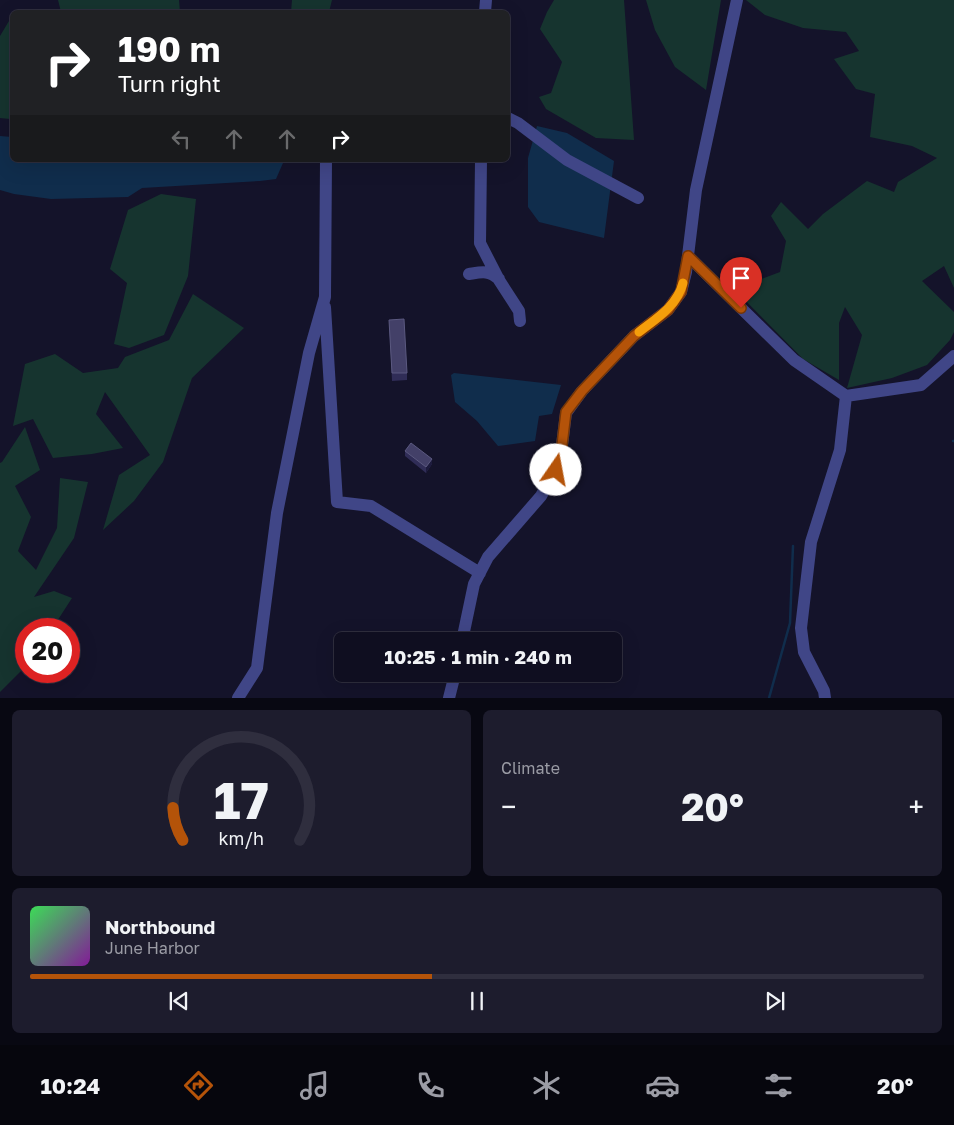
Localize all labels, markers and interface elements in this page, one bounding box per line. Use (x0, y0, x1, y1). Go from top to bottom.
text: 190 m (118, 28, 220, 70)
icon: right (35, 30, 100, 95)
text: Turn right (118, 70, 221, 97)
icon: left (167, 125, 195, 153)
icon: ahead (220, 125, 248, 153)
icon: ahead (273, 125, 301, 153)
icon: right (326, 125, 354, 153)
pin (720, 257, 762, 308)
icon: arrive (727, 264, 755, 292)
position arrow (529, 443, 581, 495)
speed limit sign: 20 (15, 618, 80, 683)
text: 10:25 · 1 min · 240 m (384, 645, 572, 668)
text: Climate (501, 758, 560, 778)
text: 17 (214, 768, 269, 830)
text: 20° (681, 784, 744, 829)
text: − (501, 790, 516, 823)
text: + (909, 790, 924, 823)
text: km/h (219, 827, 264, 849)
text: Northbound (105, 915, 215, 938)
text: June Harbor (105, 938, 200, 958)
icon: previous (165, 987, 193, 1015)
icon: pause (463, 987, 491, 1015)
icon: next (761, 987, 789, 1015)
icon: directions (181, 1068, 216, 1103)
icon: music (297, 1068, 332, 1103)
icon: phone (413, 1068, 448, 1103)
icon: climate (529, 1068, 564, 1103)
icon: car (645, 1068, 680, 1103)
icon: filters (761, 1068, 796, 1103)
text: 10:24 (40, 1072, 100, 1099)
text: 20° (877, 1072, 913, 1099)

